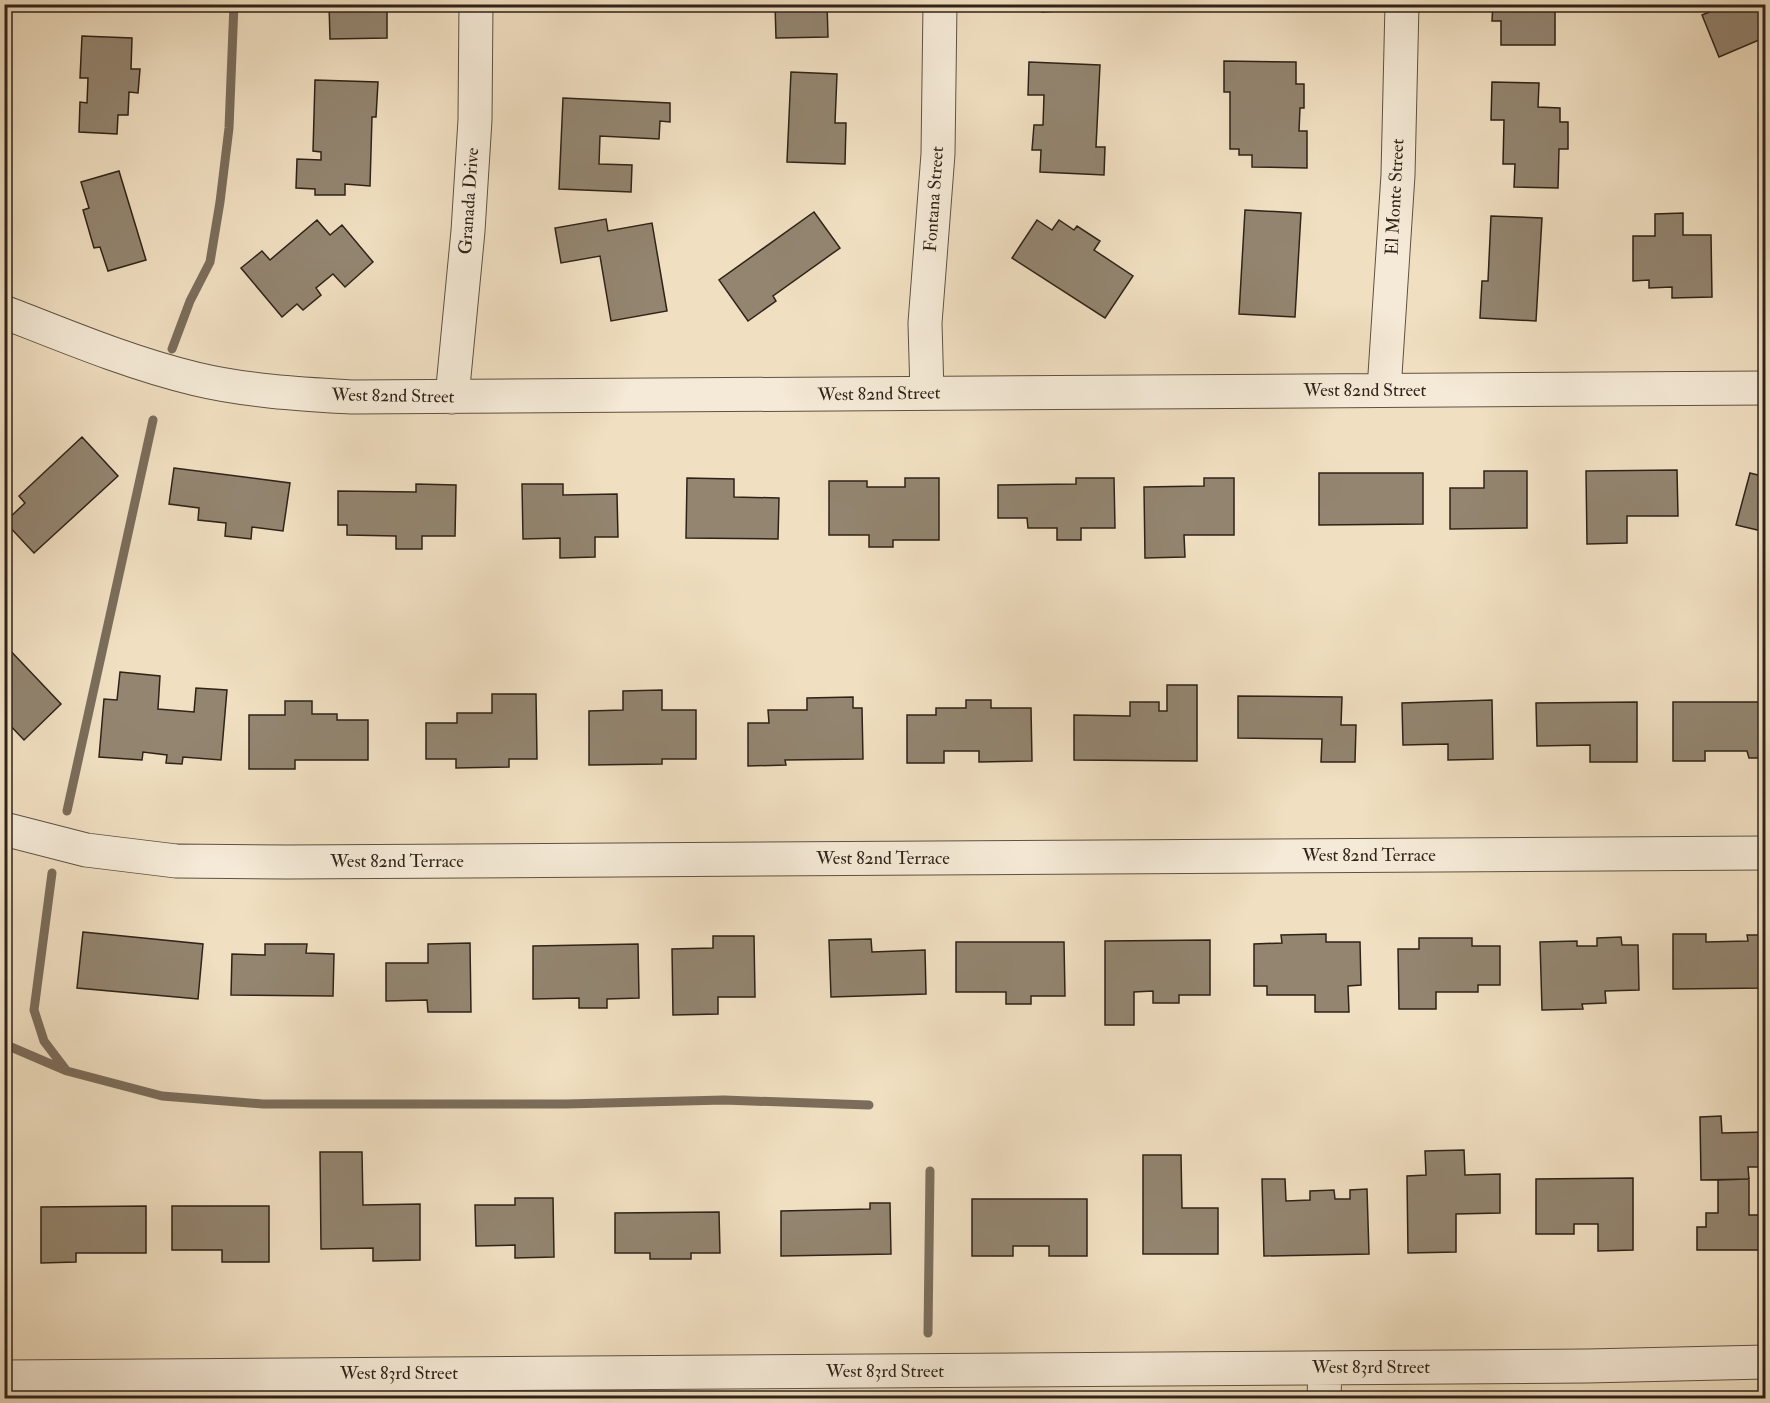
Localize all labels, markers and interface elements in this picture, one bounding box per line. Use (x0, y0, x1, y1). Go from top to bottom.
street label: El Monte Street (1380, 138, 1410, 256)
street label: Fontana Street (919, 145, 949, 253)
street label: Granada Drive (454, 146, 484, 255)
street label: West 82nd Street (1303, 379, 1427, 402)
street label: West 82nd Street (816, 381, 941, 407)
street label: West 82nd Street (330, 383, 455, 409)
street label: West 82nd Terrace (1301, 844, 1436, 867)
street label: West 82nd Terrace (815, 847, 950, 870)
street label: West 82nd Terrace (329, 850, 464, 873)
street label: West 83rd Street (1311, 1356, 1430, 1379)
street label: West 83rd Street (825, 1360, 944, 1383)
street label: West 83rd Street (339, 1362, 458, 1385)

